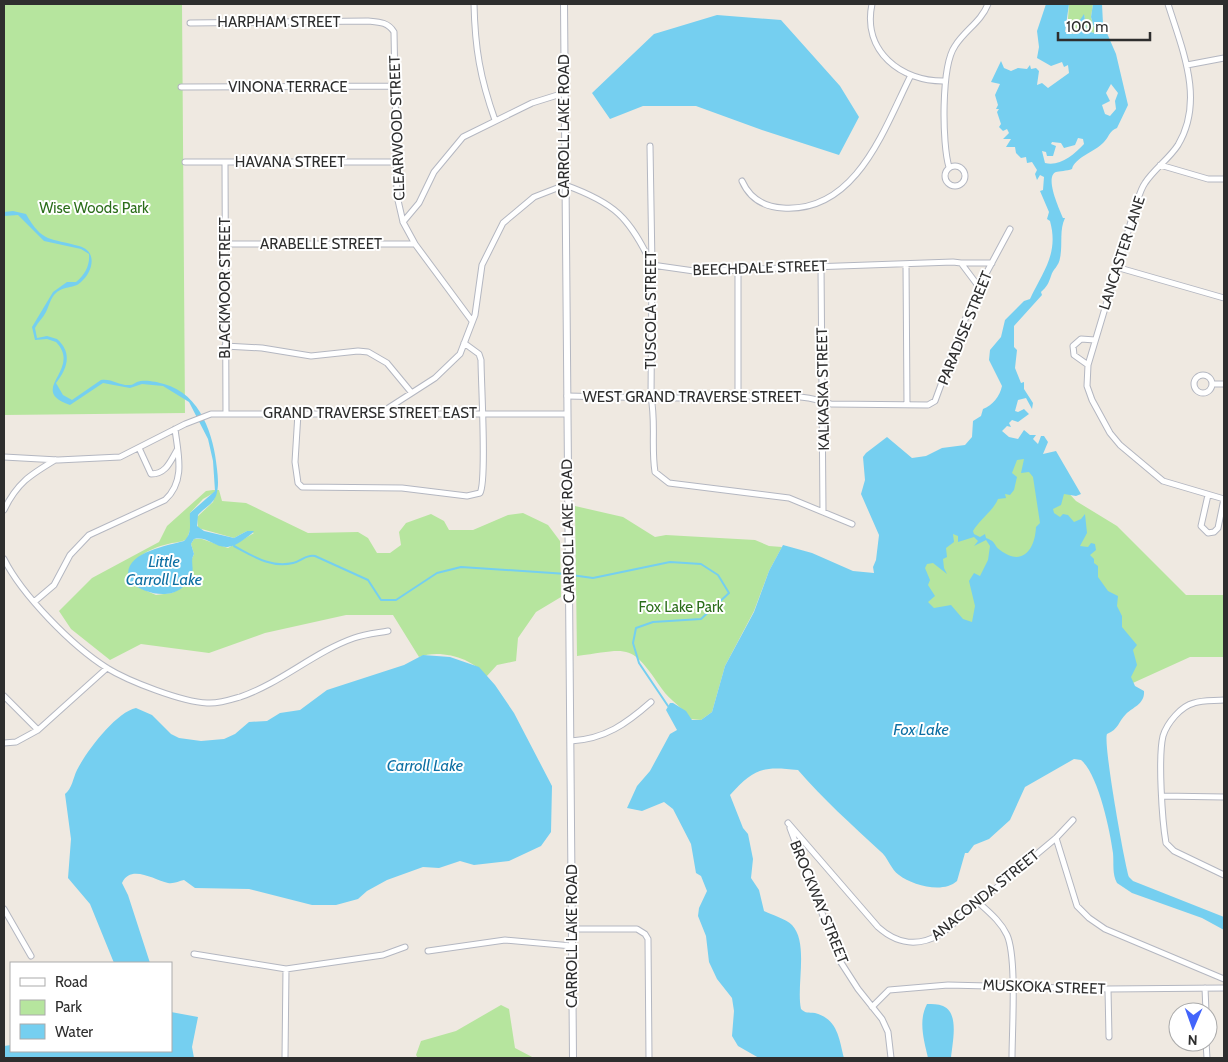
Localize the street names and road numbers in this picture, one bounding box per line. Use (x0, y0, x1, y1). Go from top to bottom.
street label: HARPHAM STREET (217, 13, 341, 31)
street label: CARROLL LAKE ROAD (555, 54, 573, 198)
street label: CLEARWOOD STREET (385, 55, 409, 201)
street label: VINONA TERRACE (228, 78, 348, 96)
street label: HAVANA STREET (235, 153, 345, 171)
street label: LANCASTER LANE (1095, 194, 1149, 312)
street label: BLACKMOOR STREET (216, 217, 234, 359)
street label: ARABELLE STREET (260, 235, 382, 253)
street label: TUSCOLA STREET (642, 251, 660, 369)
street label: BEECHDALE STREET (692, 257, 828, 279)
street label: PARADISE STREET (934, 268, 996, 388)
street label: KALKASKA STREET (813, 327, 833, 451)
street label: WEST GRAND TRAVERSE STREET (583, 388, 801, 406)
street label: GRAND TRAVERSE STREET EAST (263, 404, 477, 422)
street label: CARROLL LAKE ROAD (558, 459, 578, 603)
street label: BROCKWAY STREET (786, 838, 852, 966)
street label: ANACONDA STREET (927, 846, 1043, 944)
street label: CARROLL LAKE ROAD (563, 864, 581, 1008)
street label: MUSKOKA STREET (982, 976, 1106, 998)

